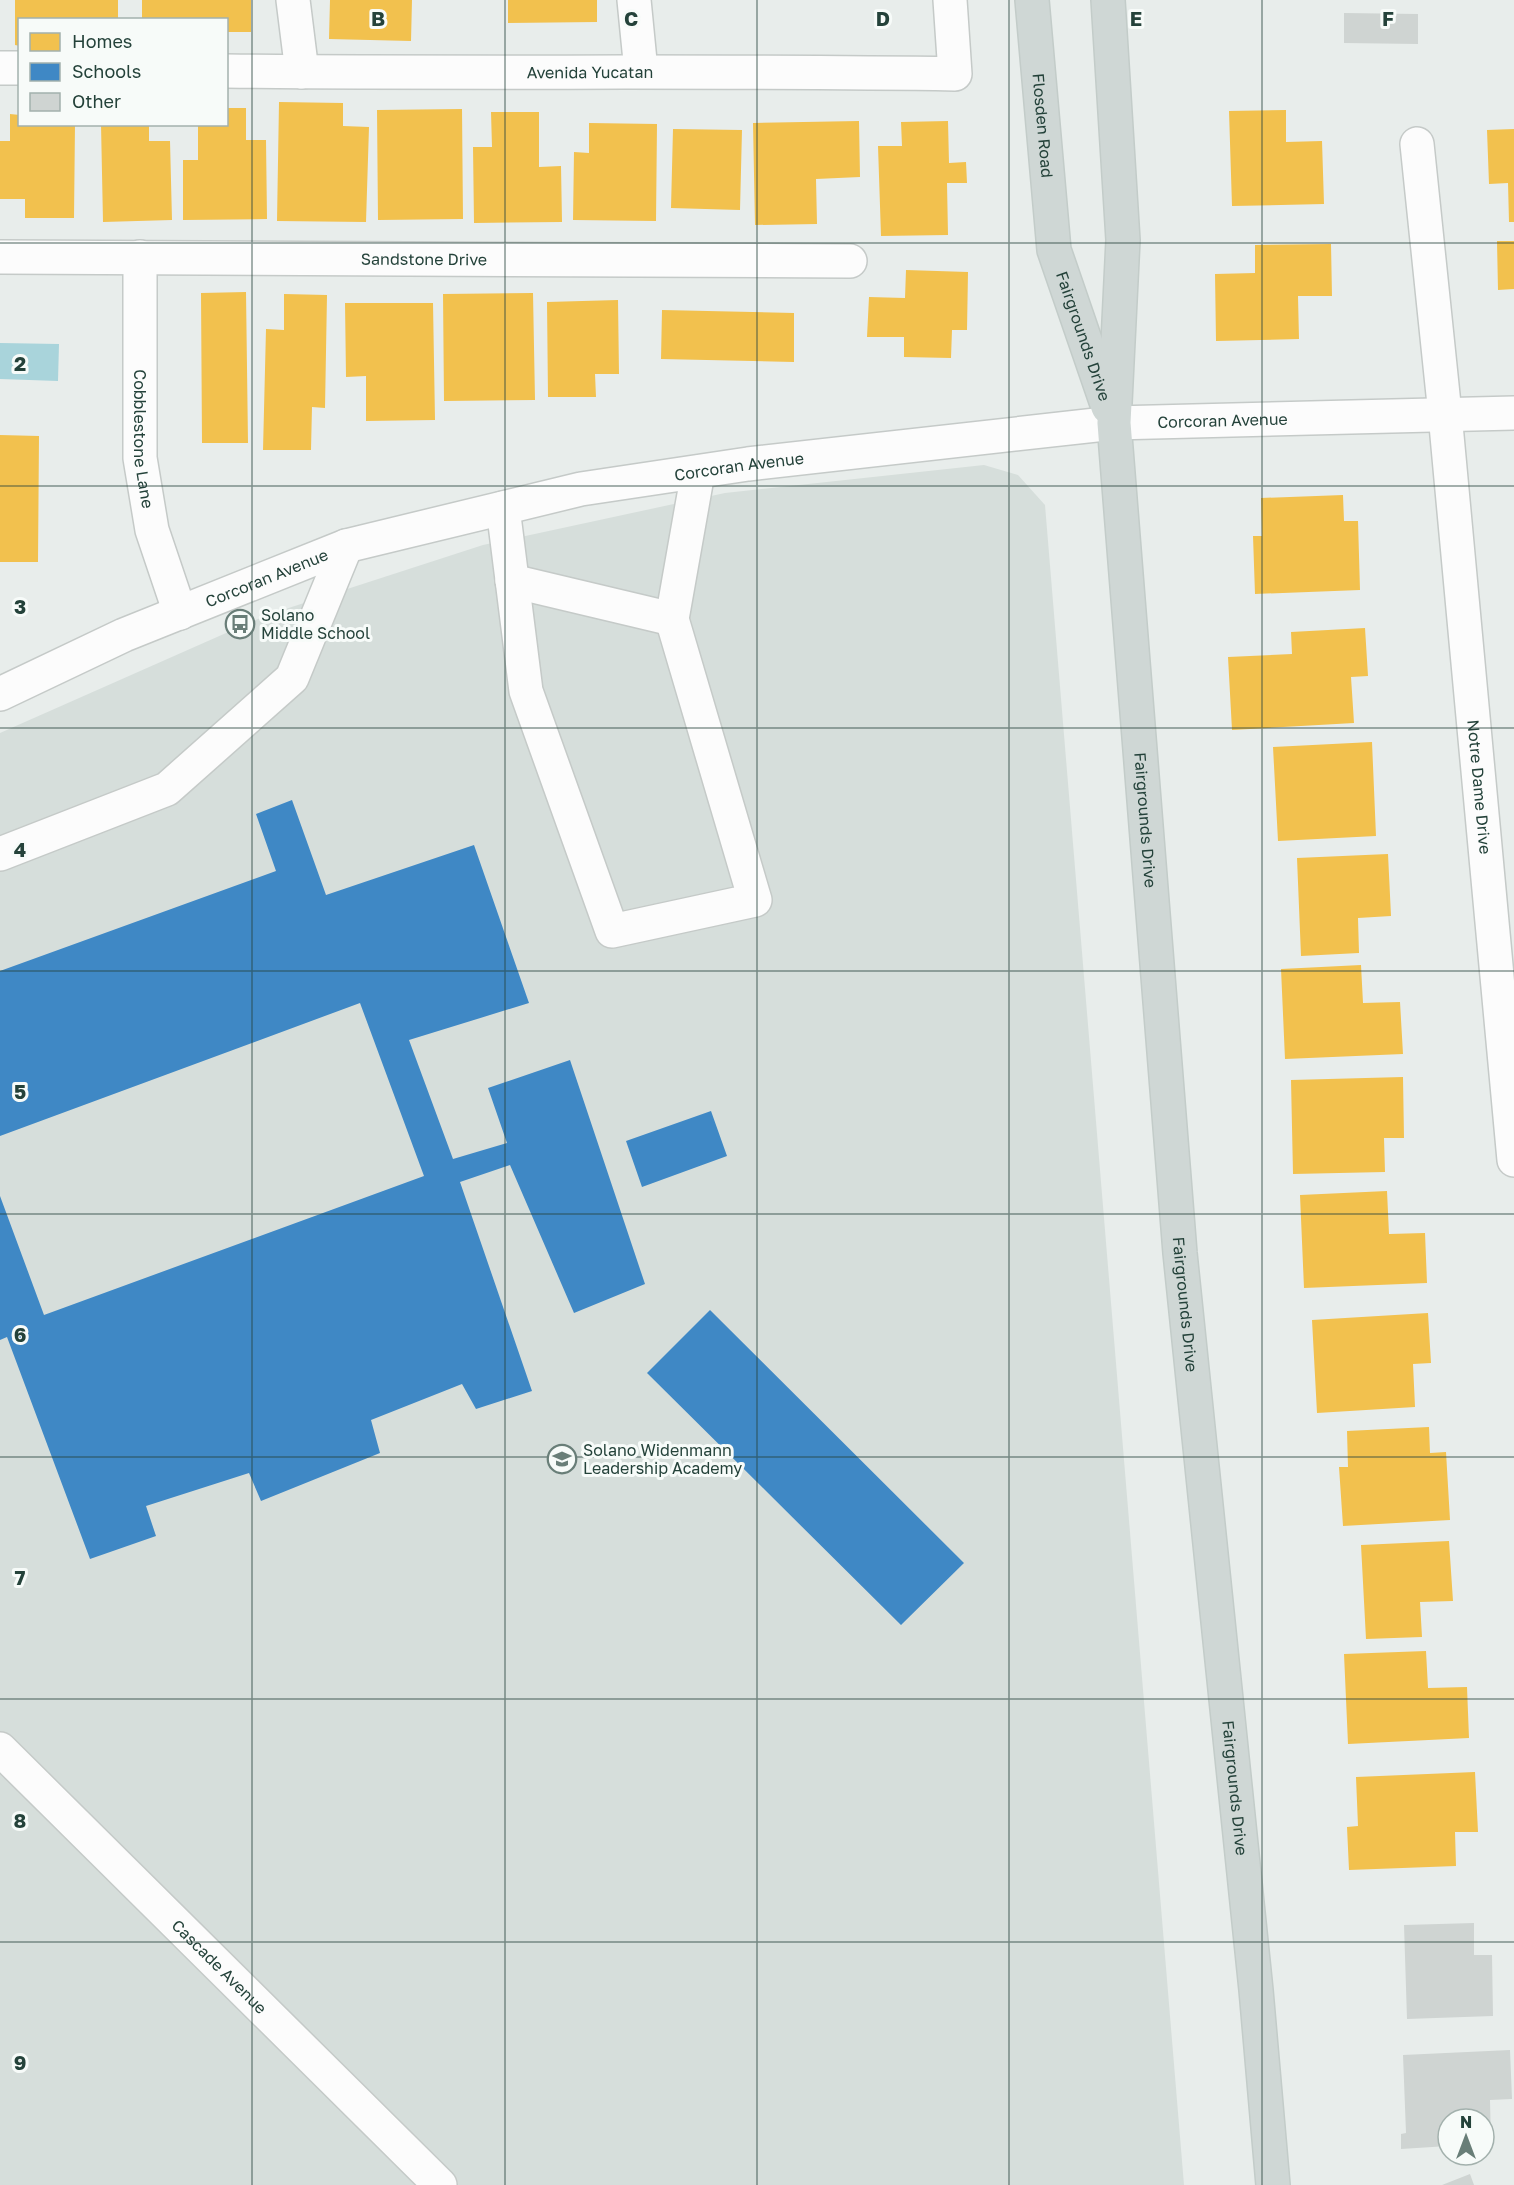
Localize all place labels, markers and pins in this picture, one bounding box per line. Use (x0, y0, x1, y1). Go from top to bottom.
place label: Solano Middle School (261, 605, 370, 643)
bus stop icon: Solano Middle School (224, 608, 256, 640)
place label: Solano Widenmann Leadership Academy (583, 1440, 742, 1478)
school or university icon: Solano Widenmann Leadership Academy (546, 1443, 578, 1475)

